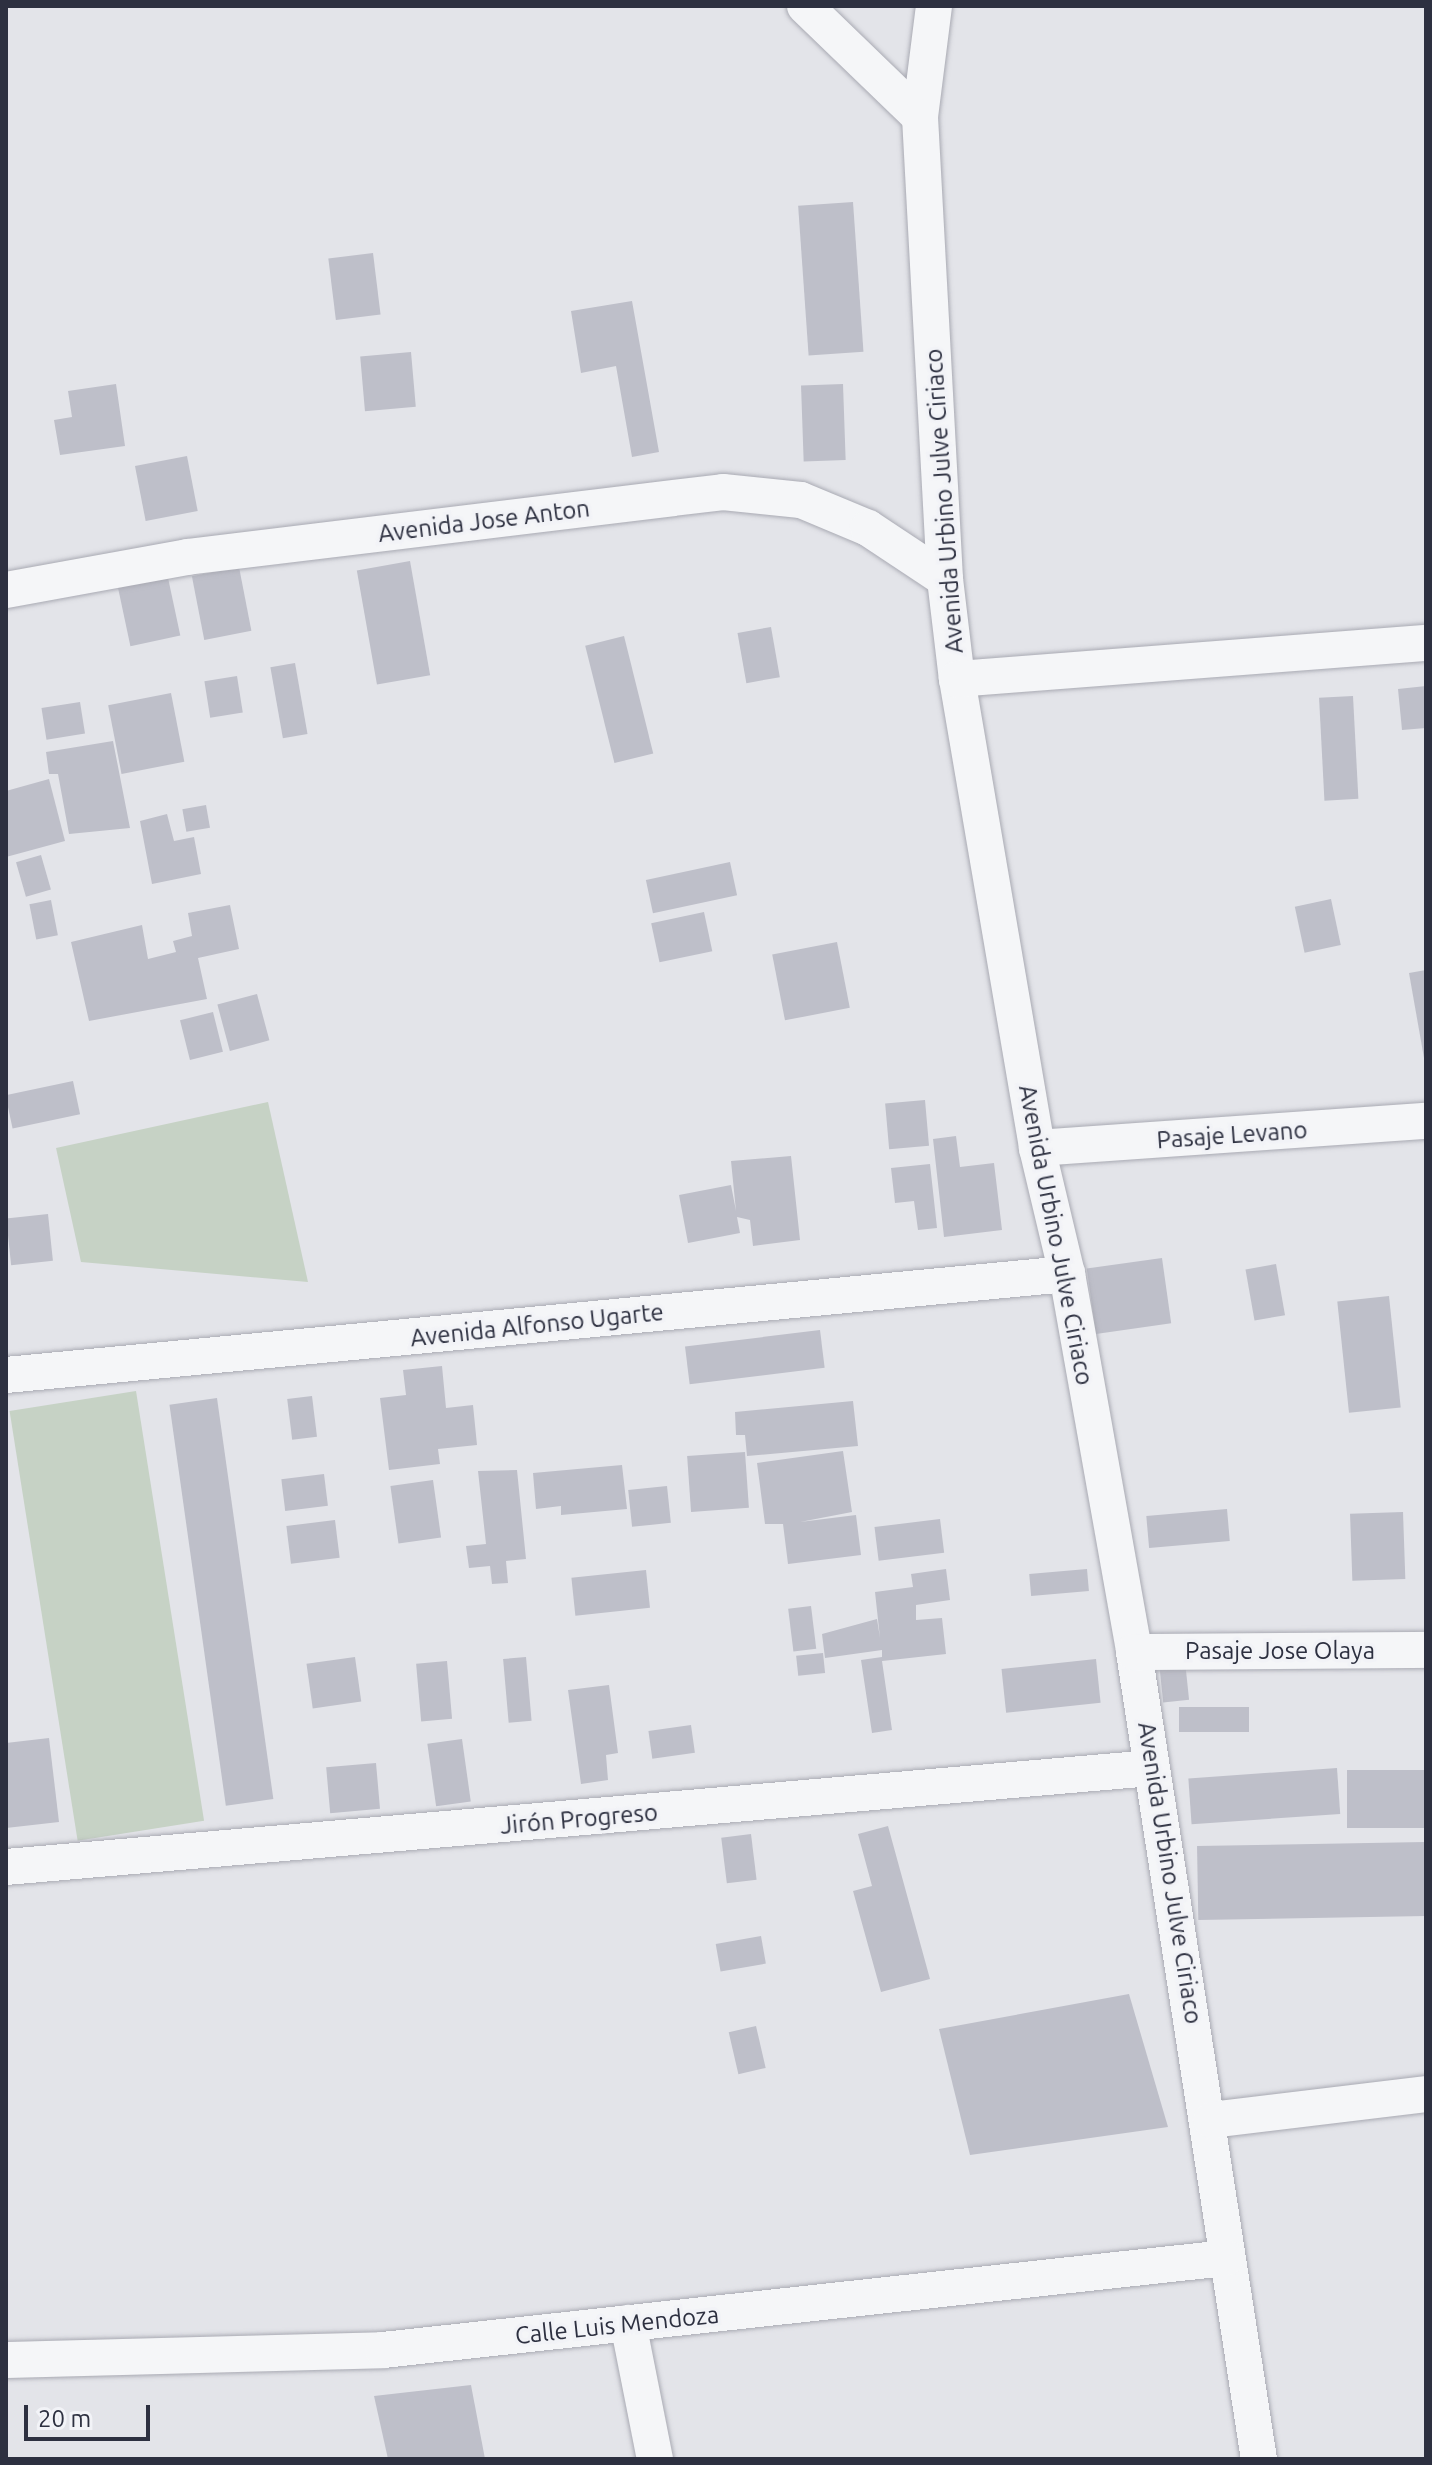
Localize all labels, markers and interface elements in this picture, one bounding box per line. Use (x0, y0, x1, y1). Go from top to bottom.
street label: Avenida Urbino Julve Ciriaco (919, 348, 969, 654)
street label: Avenida Jose Anton (377, 494, 591, 548)
street label: Avenida Urbino Julve Ciriaco (1013, 1082, 1099, 1388)
street label: Pasaje Levano (1156, 1115, 1308, 1155)
street label: Avenida Alfonso Ugarte (409, 1297, 665, 1353)
street label: Pasaje Jose Olaya (1185, 1637, 1375, 1665)
street label: Avenida Urbino Julve Ciriaco (1132, 1720, 1208, 2026)
street label: Jirón Progreso (499, 1798, 659, 1840)
street label: Calle Luis Mendoza (514, 2300, 720, 2350)
scale bar (28, 2389, 154, 2439)
text: 20 m (38, 2405, 91, 2432)

